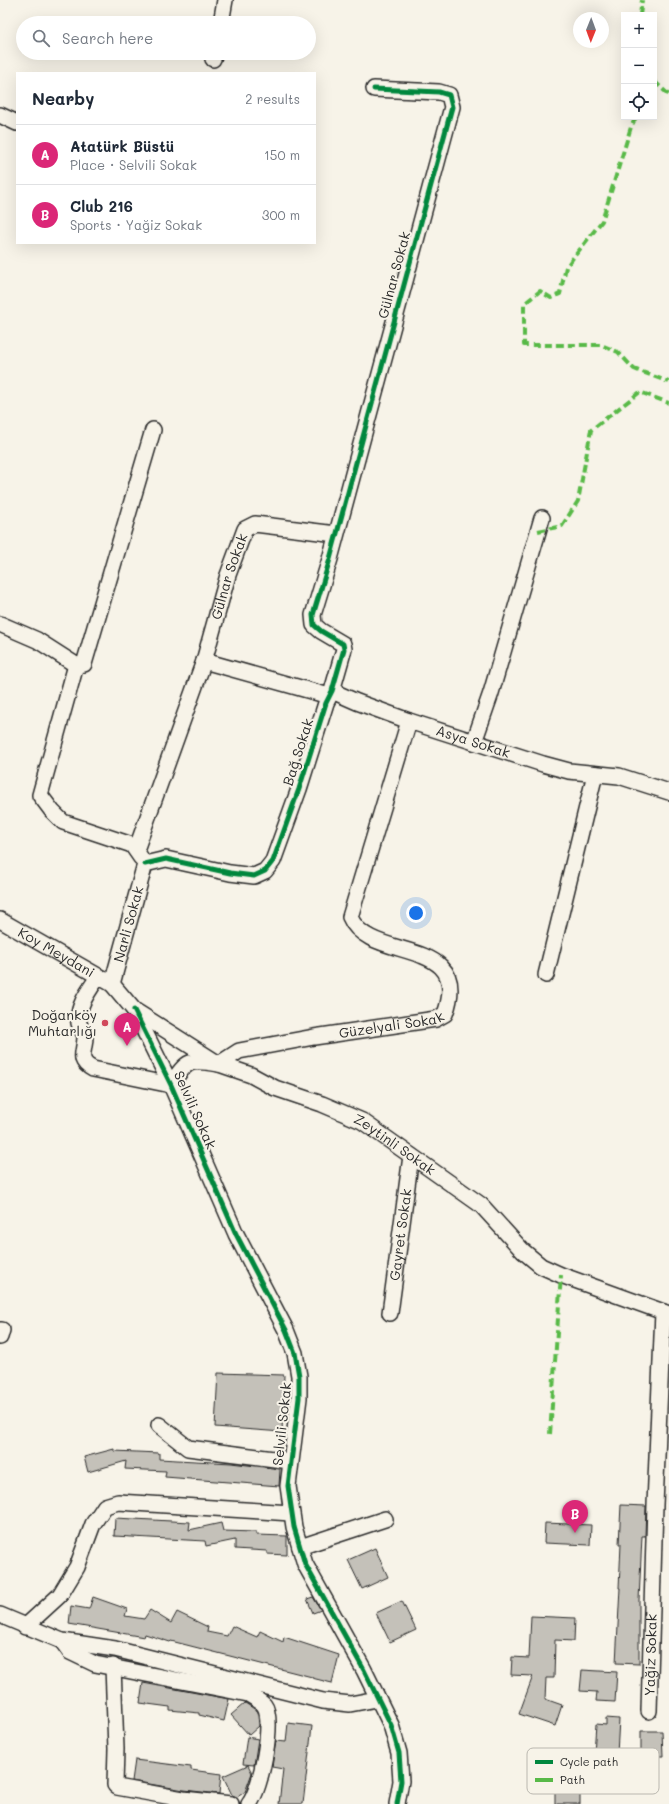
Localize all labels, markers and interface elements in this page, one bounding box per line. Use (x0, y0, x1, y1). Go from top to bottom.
north arrow (573, 12, 609, 48)
map controls (621, 12, 657, 120)
button: + (621, 12, 657, 48)
search box (16, 16, 316, 60)
icon: search (30, 27, 52, 49)
text: Search here (62, 28, 153, 48)
button: − (621, 48, 657, 84)
button: locate (621, 84, 657, 120)
text: Nearby (32, 87, 94, 109)
text: 2 results (245, 90, 300, 107)
text: Atatürk Büstü (70, 136, 174, 156)
text: A (40, 146, 50, 163)
text: 150 m (264, 146, 300, 163)
text: Place · Selvili Sokak (70, 156, 197, 173)
text: Club 216 (70, 196, 133, 216)
text: B (41, 206, 49, 223)
text: 300 m (262, 206, 300, 223)
text: Sports · Yağiz Sokak (70, 216, 202, 233)
street label: Gülnar Sokak (373, 229, 414, 320)
street label: Gülnar Sokak (206, 531, 252, 622)
street label: Bağ Sokak (278, 716, 317, 788)
street label: Asya Sokak (434, 720, 513, 762)
street label: Narli Sokak (108, 884, 147, 964)
your location (406, 903, 426, 923)
street label: Koy Meydani (15, 922, 98, 981)
place label: Doğanköy Muhtarlığı (28, 1005, 97, 1040)
street label: Güzelyali Sokak (338, 1006, 448, 1042)
pin: A (114, 1013, 140, 1046)
marker: Doğanköy Muhtarlığı (100, 1018, 110, 1028)
street label: Selvili Sokak (170, 1068, 221, 1152)
street label: Zeytinli Sokak (351, 1109, 440, 1179)
street label: Gayret Sokak (384, 1187, 416, 1282)
street label: Selvili Sokak (268, 1381, 295, 1467)
pin: B (562, 1500, 588, 1533)
street label: Yağiz Sokak (639, 1614, 661, 1696)
legend (527, 1748, 659, 1794)
text: Cycle path (560, 1754, 618, 1769)
text: Path (560, 1772, 585, 1787)

